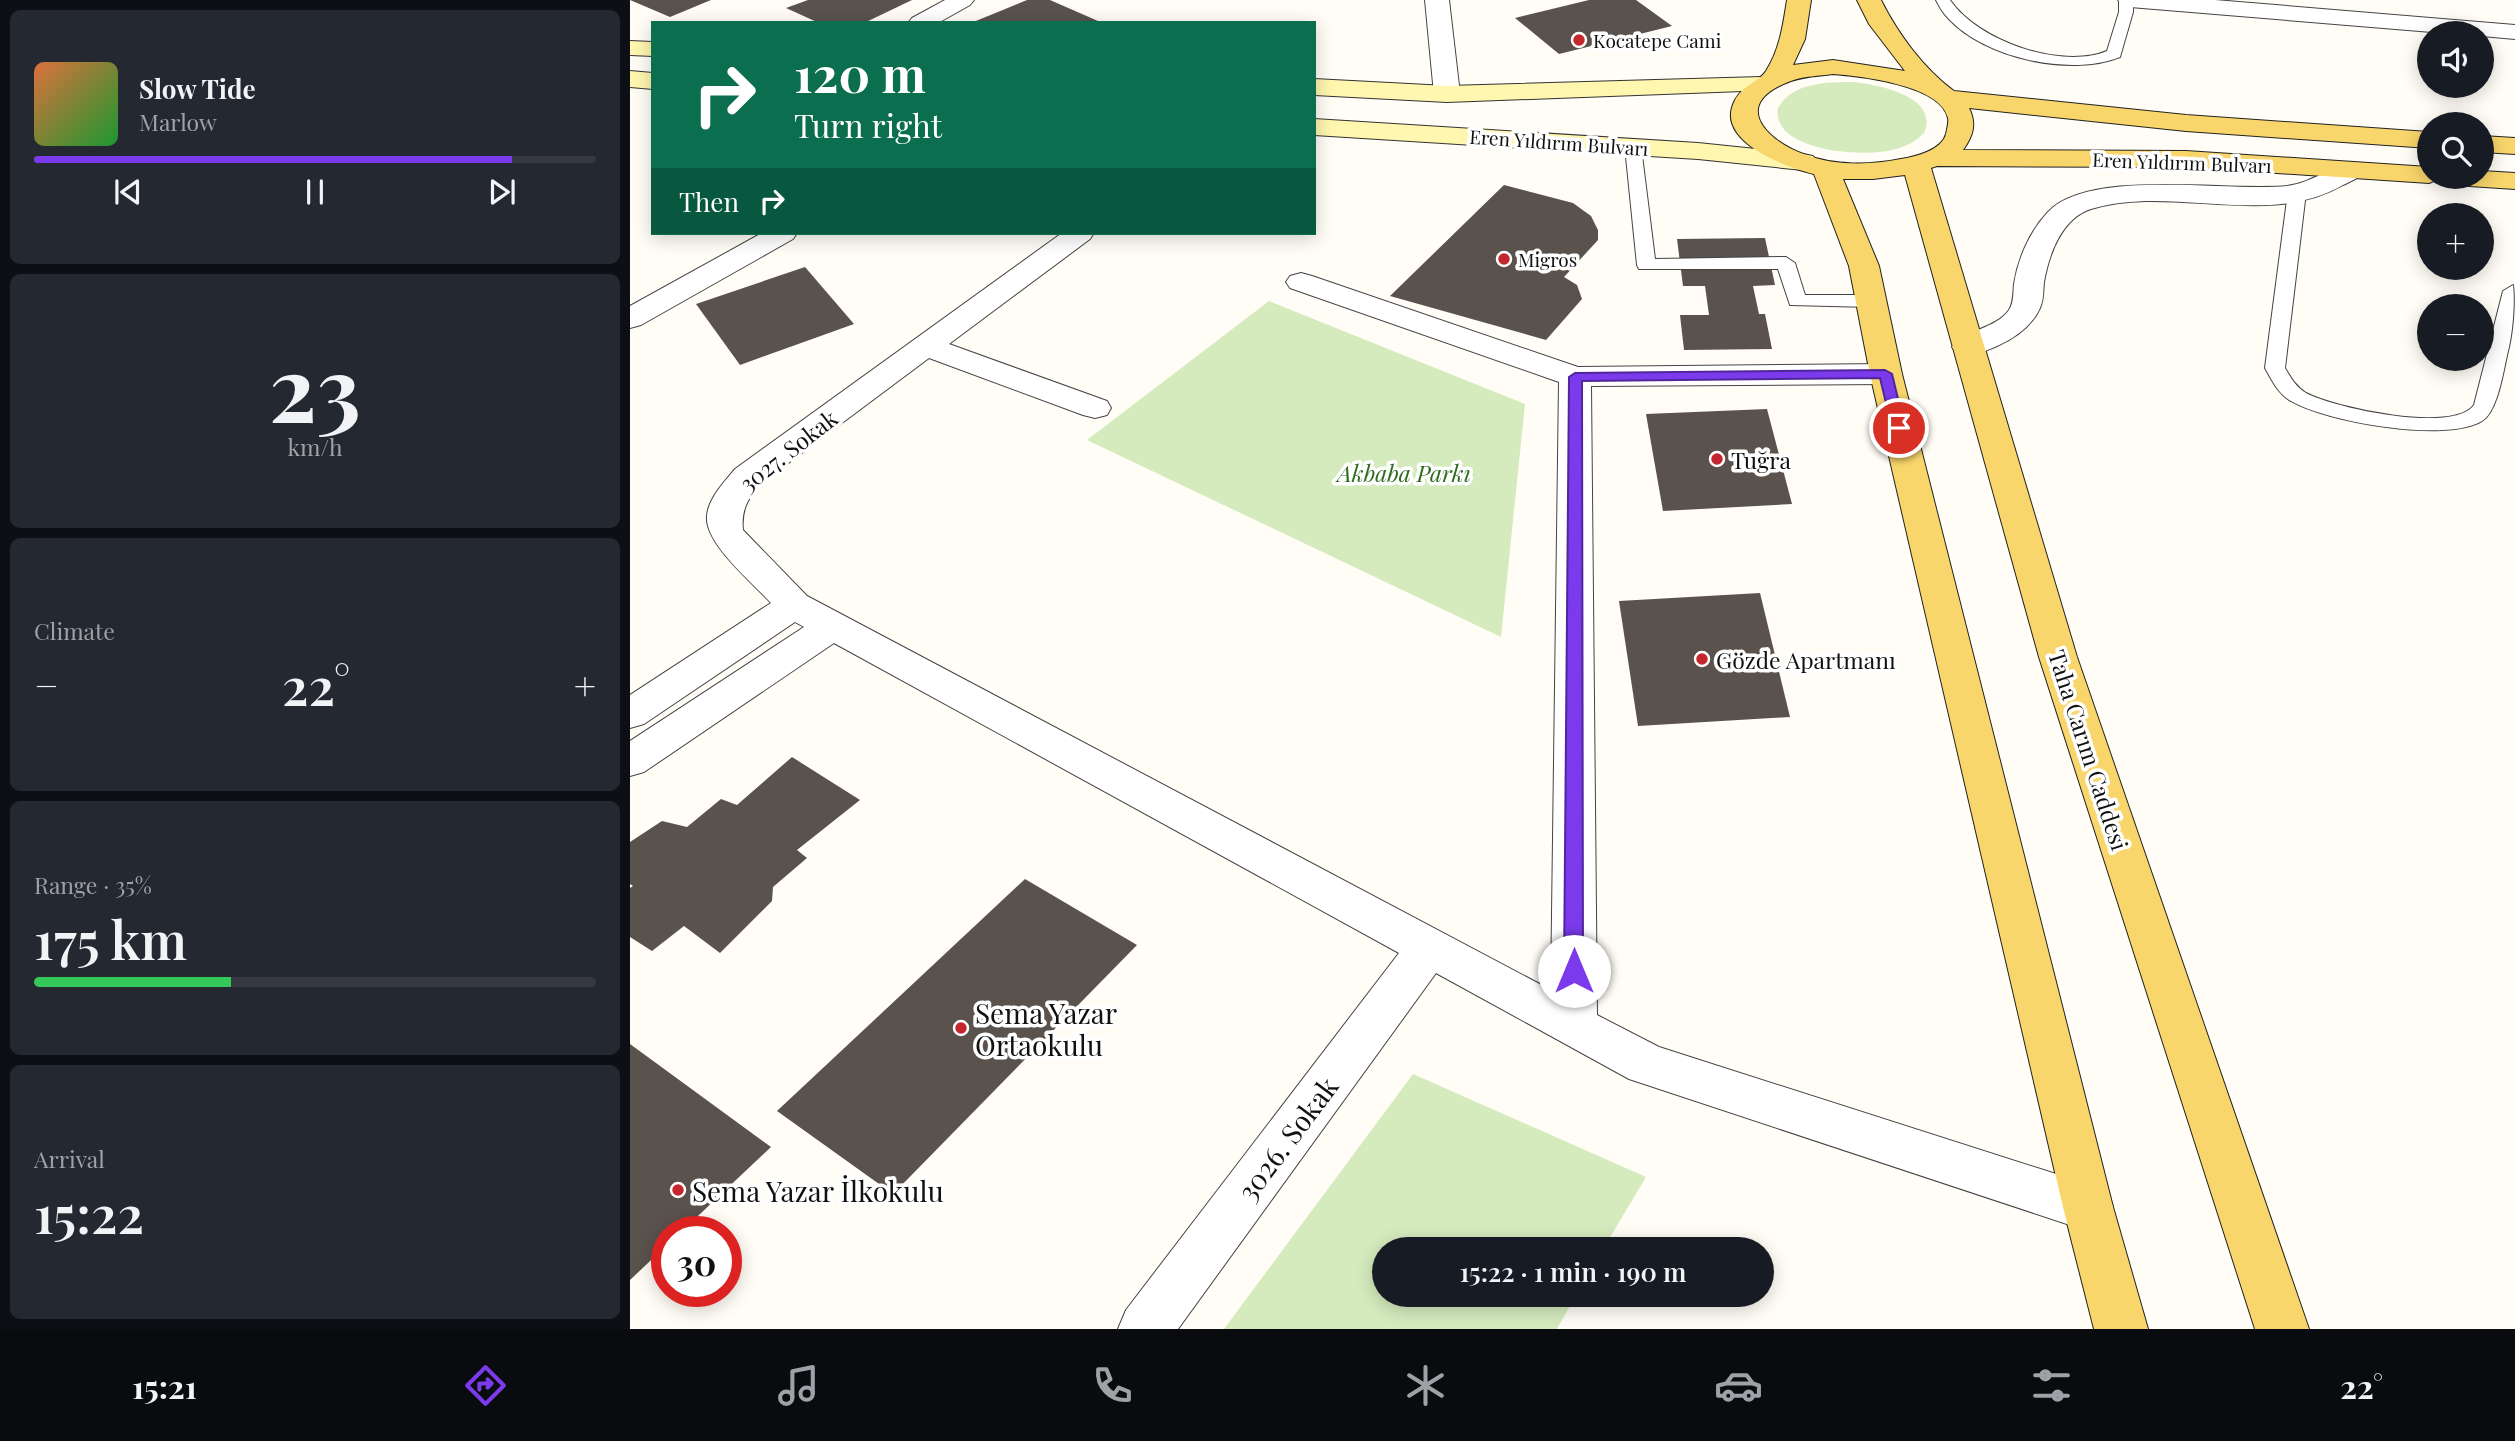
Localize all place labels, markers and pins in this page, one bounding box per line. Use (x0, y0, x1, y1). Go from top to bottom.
place label: Kocatepe Cami (1593, 27, 1722, 53)
marker: Kocatepe Cami (1571, 32, 1587, 48)
place label: Migros (1518, 246, 1577, 272)
marker: Migros (1496, 251, 1512, 267)
pin (1869, 398, 1929, 458)
place label: Tuğra (1731, 444, 1791, 475)
marker: Tuğra (1709, 451, 1725, 467)
place label: Gözde Apartmanı (1716, 644, 1896, 675)
marker: Gözde Apartmanı (1694, 651, 1710, 667)
place label: Sema Yazar Ortaokulu (975, 994, 1118, 1063)
marker: Sema Yazar Ortaokulu (953, 1020, 969, 1036)
place label: Sema Yazar İlkokulu (692, 1172, 944, 1209)
marker: Sema Yazar İlkokulu (670, 1182, 686, 1198)

